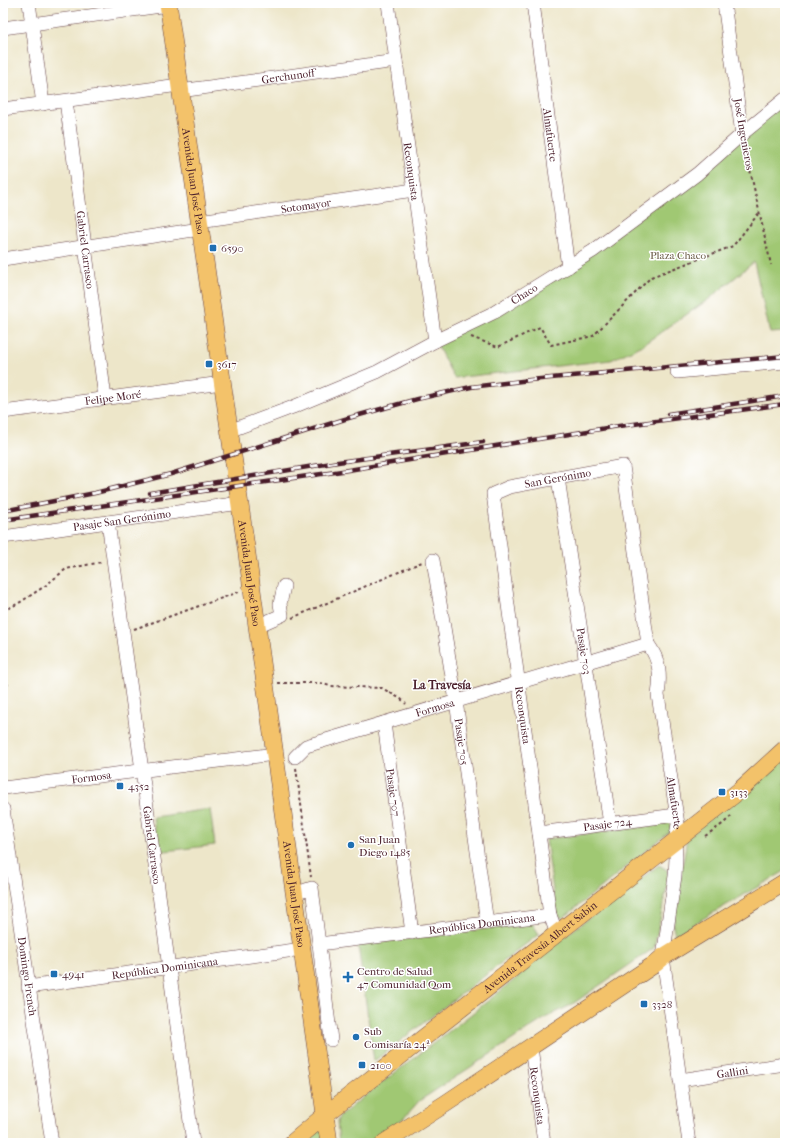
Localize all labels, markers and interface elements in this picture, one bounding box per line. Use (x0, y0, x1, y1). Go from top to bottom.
street label: Gerchunoff (261, 66, 318, 87)
street label: José Ingenieros (731, 96, 756, 171)
street label: Almafuerte (540, 106, 560, 163)
street label: Avenida Juan José Paso (179, 126, 207, 236)
street label: Reconquista (400, 142, 421, 202)
street label: Sotomayor (280, 196, 332, 216)
street label: Gabriel Carrasco (73, 210, 97, 290)
place label: 6590 (221, 242, 244, 255)
marker: 6590 (208, 243, 218, 253)
park label: Plaza Chaco (650, 249, 707, 262)
street label: Chaco (509, 281, 540, 308)
place label: 3617 (217, 358, 237, 371)
marker: 3617 (204, 359, 214, 369)
street label: Felipe Moré (84, 388, 143, 408)
street label: San Gerónimo (523, 466, 592, 491)
street label: Pasaje San Gerónimo (72, 507, 172, 534)
street label: Avenida Juan José Paso (235, 518, 263, 628)
street label: Pasaje 703 (574, 627, 593, 675)
district label: La Travesía (413, 678, 472, 692)
street label: Reconquista (512, 685, 533, 746)
street label: Formosa (414, 696, 457, 720)
street label: Pasaje 705 (451, 717, 471, 766)
street label: Formosa (71, 768, 113, 786)
street label: Pasaje 707 (383, 768, 402, 817)
street label: Almafuerte (664, 774, 684, 831)
place label: 4352 (128, 780, 150, 793)
marker: 4352 (115, 781, 125, 791)
place label: 3133 (730, 786, 747, 799)
marker: 3133 (717, 787, 727, 797)
street label: Gabriel Carrasco (140, 805, 164, 885)
street label: Pasaje 724 (582, 815, 633, 834)
place label: San Juan Diego 1485 (359, 833, 411, 859)
street label: Avenida Juan José Paso (280, 839, 308, 949)
marker: San Juan Diego 1485 (346, 840, 356, 850)
street label: Avenida Travesía Albert Sabin (480, 898, 600, 996)
street label: República Dominicana (428, 911, 537, 937)
street label: Domingo French (15, 936, 39, 1018)
street label: República Dominicana (111, 955, 219, 982)
place label: Centro de Salud 47 Comunidad Qom (357, 965, 452, 991)
place label: 4941 (62, 968, 85, 981)
marker: 4941 (49, 969, 59, 979)
marker: Centro de Salud 47 Comunidad Qom (342, 971, 354, 983)
place label: 3328 (652, 998, 672, 1011)
marker: 3328 (639, 999, 649, 1009)
place label: Sub Comisaría 24ª (364, 1025, 430, 1051)
marker: Sub Comisaría 24ª (351, 1032, 361, 1042)
place label: 2100 (370, 1059, 392, 1072)
marker: 2100 (357, 1060, 367, 1070)
street label: Gallini (716, 1064, 750, 1081)
street label: Reconquista (527, 1066, 548, 1126)

